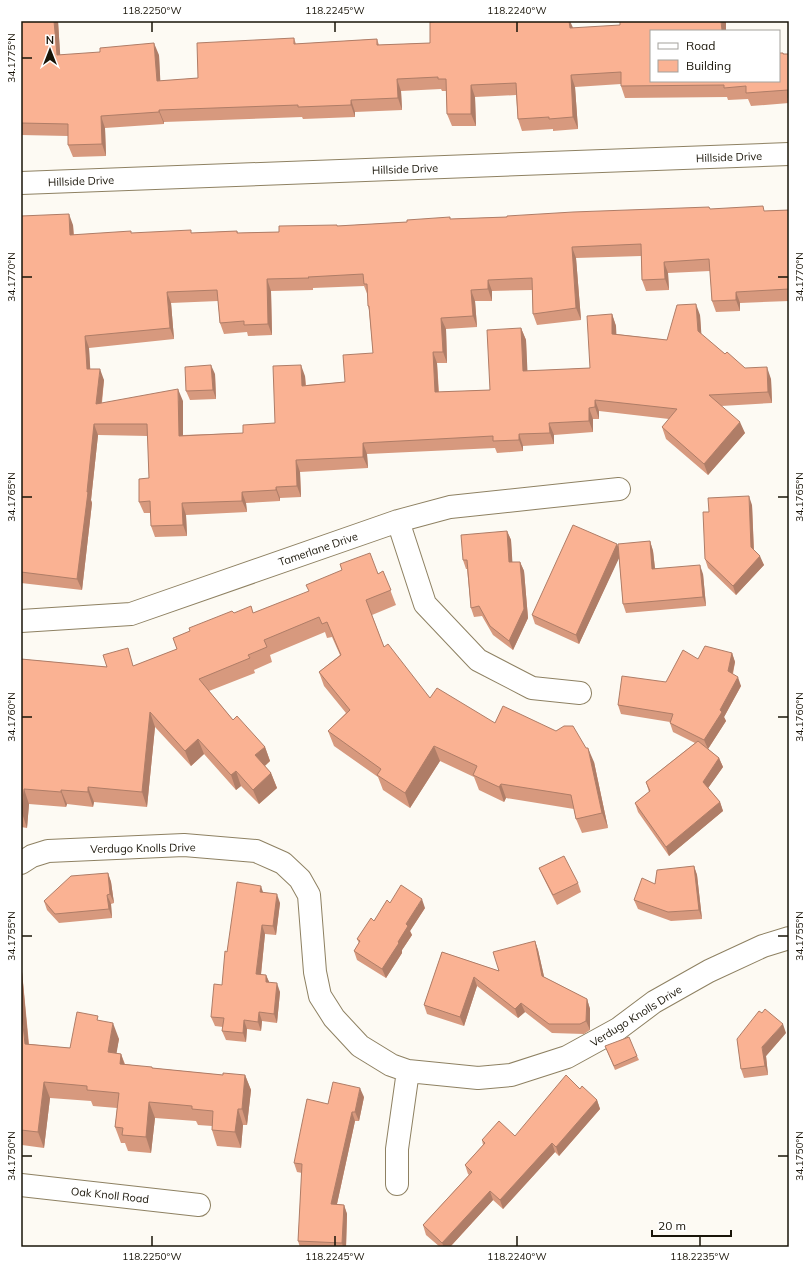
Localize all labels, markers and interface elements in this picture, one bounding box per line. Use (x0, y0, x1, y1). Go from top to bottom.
text: 118.2250°W (122, 4, 182, 17)
text: 118.2245°W (305, 4, 365, 17)
text: 118.2240°W (487, 4, 547, 17)
north arrow (30, 30, 70, 70)
legend (650, 30, 780, 82)
text: 34.1775°N (5, 33, 18, 83)
text: N (46, 33, 54, 47)
text: Road (686, 38, 715, 53)
text: Building (686, 58, 731, 73)
street label: Hillside Drive (696, 149, 762, 165)
street label: Hillside Drive (372, 161, 438, 177)
street label: Hillside Drive (48, 173, 114, 189)
text: 34.1770°N (5, 252, 18, 302)
text: 34.1770°N (793, 252, 806, 302)
text: 34.1765°N (5, 472, 18, 522)
text: 34.1765°N (793, 472, 806, 522)
street label: Tamerlane Drive (276, 529, 360, 569)
text: 34.1760°N (5, 692, 18, 742)
text: 34.1760°N (793, 692, 806, 742)
street label: Verdugo Knolls Drive (90, 840, 196, 856)
text: 34.1755°N (5, 911, 18, 961)
text: 34.1755°N (793, 911, 806, 961)
street label: Verdugo Knolls Drive (588, 982, 684, 1050)
text: 34.1750°N (5, 1131, 18, 1181)
text: 34.1750°N (793, 1131, 806, 1181)
street label: Oak Knoll Road (70, 1184, 150, 1206)
scale bar (652, 1212, 731, 1238)
text: 20 m (658, 1218, 686, 1233)
text: 118.2250°W (122, 1250, 182, 1263)
text: 118.2245°W (305, 1250, 365, 1263)
text: 118.2240°W (487, 1250, 547, 1263)
text: 118.2235°W (670, 1250, 730, 1263)

